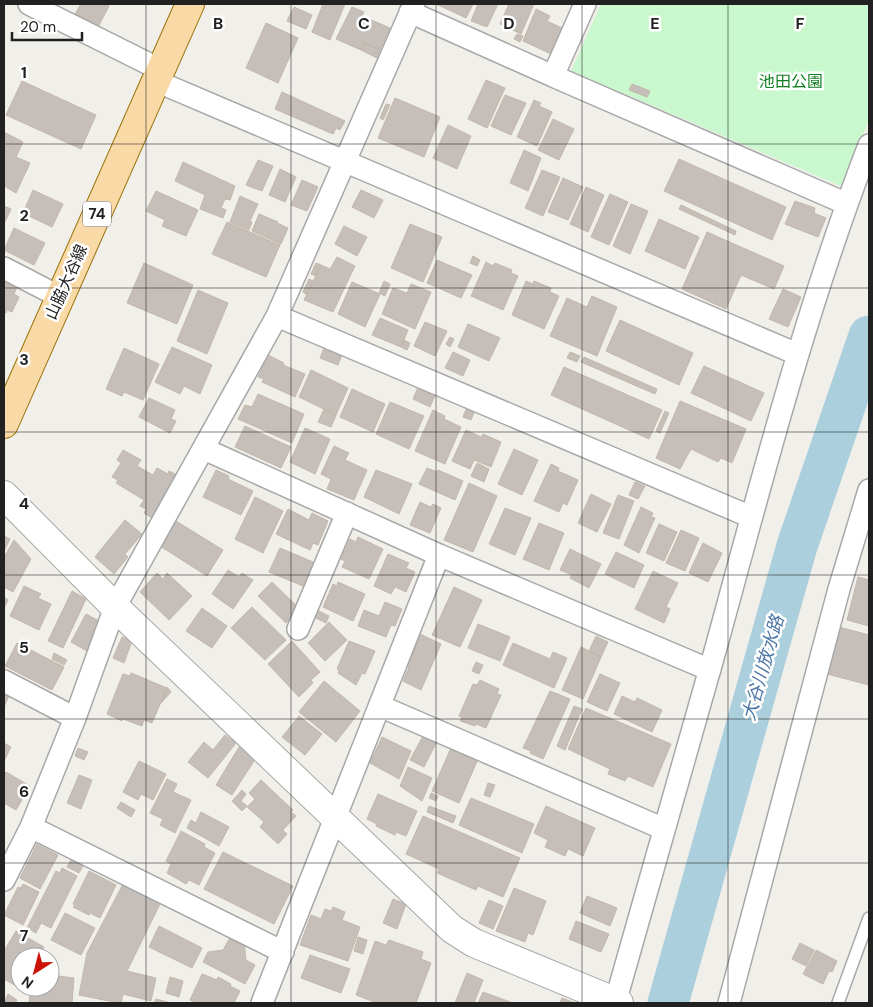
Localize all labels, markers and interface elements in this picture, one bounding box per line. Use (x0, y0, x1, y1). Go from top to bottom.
scale bar (12, 10, 82, 42)
text: B (213, 13, 223, 34)
text: C (358, 13, 370, 34)
text: D (503, 13, 515, 34)
text: E (650, 13, 660, 34)
text: F (796, 13, 805, 34)
text: 20 m (20, 17, 56, 37)
text: 1 (21, 62, 27, 83)
park label: 池田公園 (759, 71, 823, 92)
road number: 74 (83, 202, 111, 226)
text: 2 (19, 205, 29, 226)
street label: 山脇大谷線 (40, 241, 92, 323)
text: 3 (19, 349, 29, 370)
text: 4 (19, 493, 29, 514)
water label: 大谷川放水路 (737, 611, 790, 723)
text: 5 (19, 637, 29, 658)
text: 6 (19, 781, 29, 802)
text: 7 (20, 925, 29, 946)
north arrow (10, 947, 60, 997)
text: N (18, 972, 37, 993)

